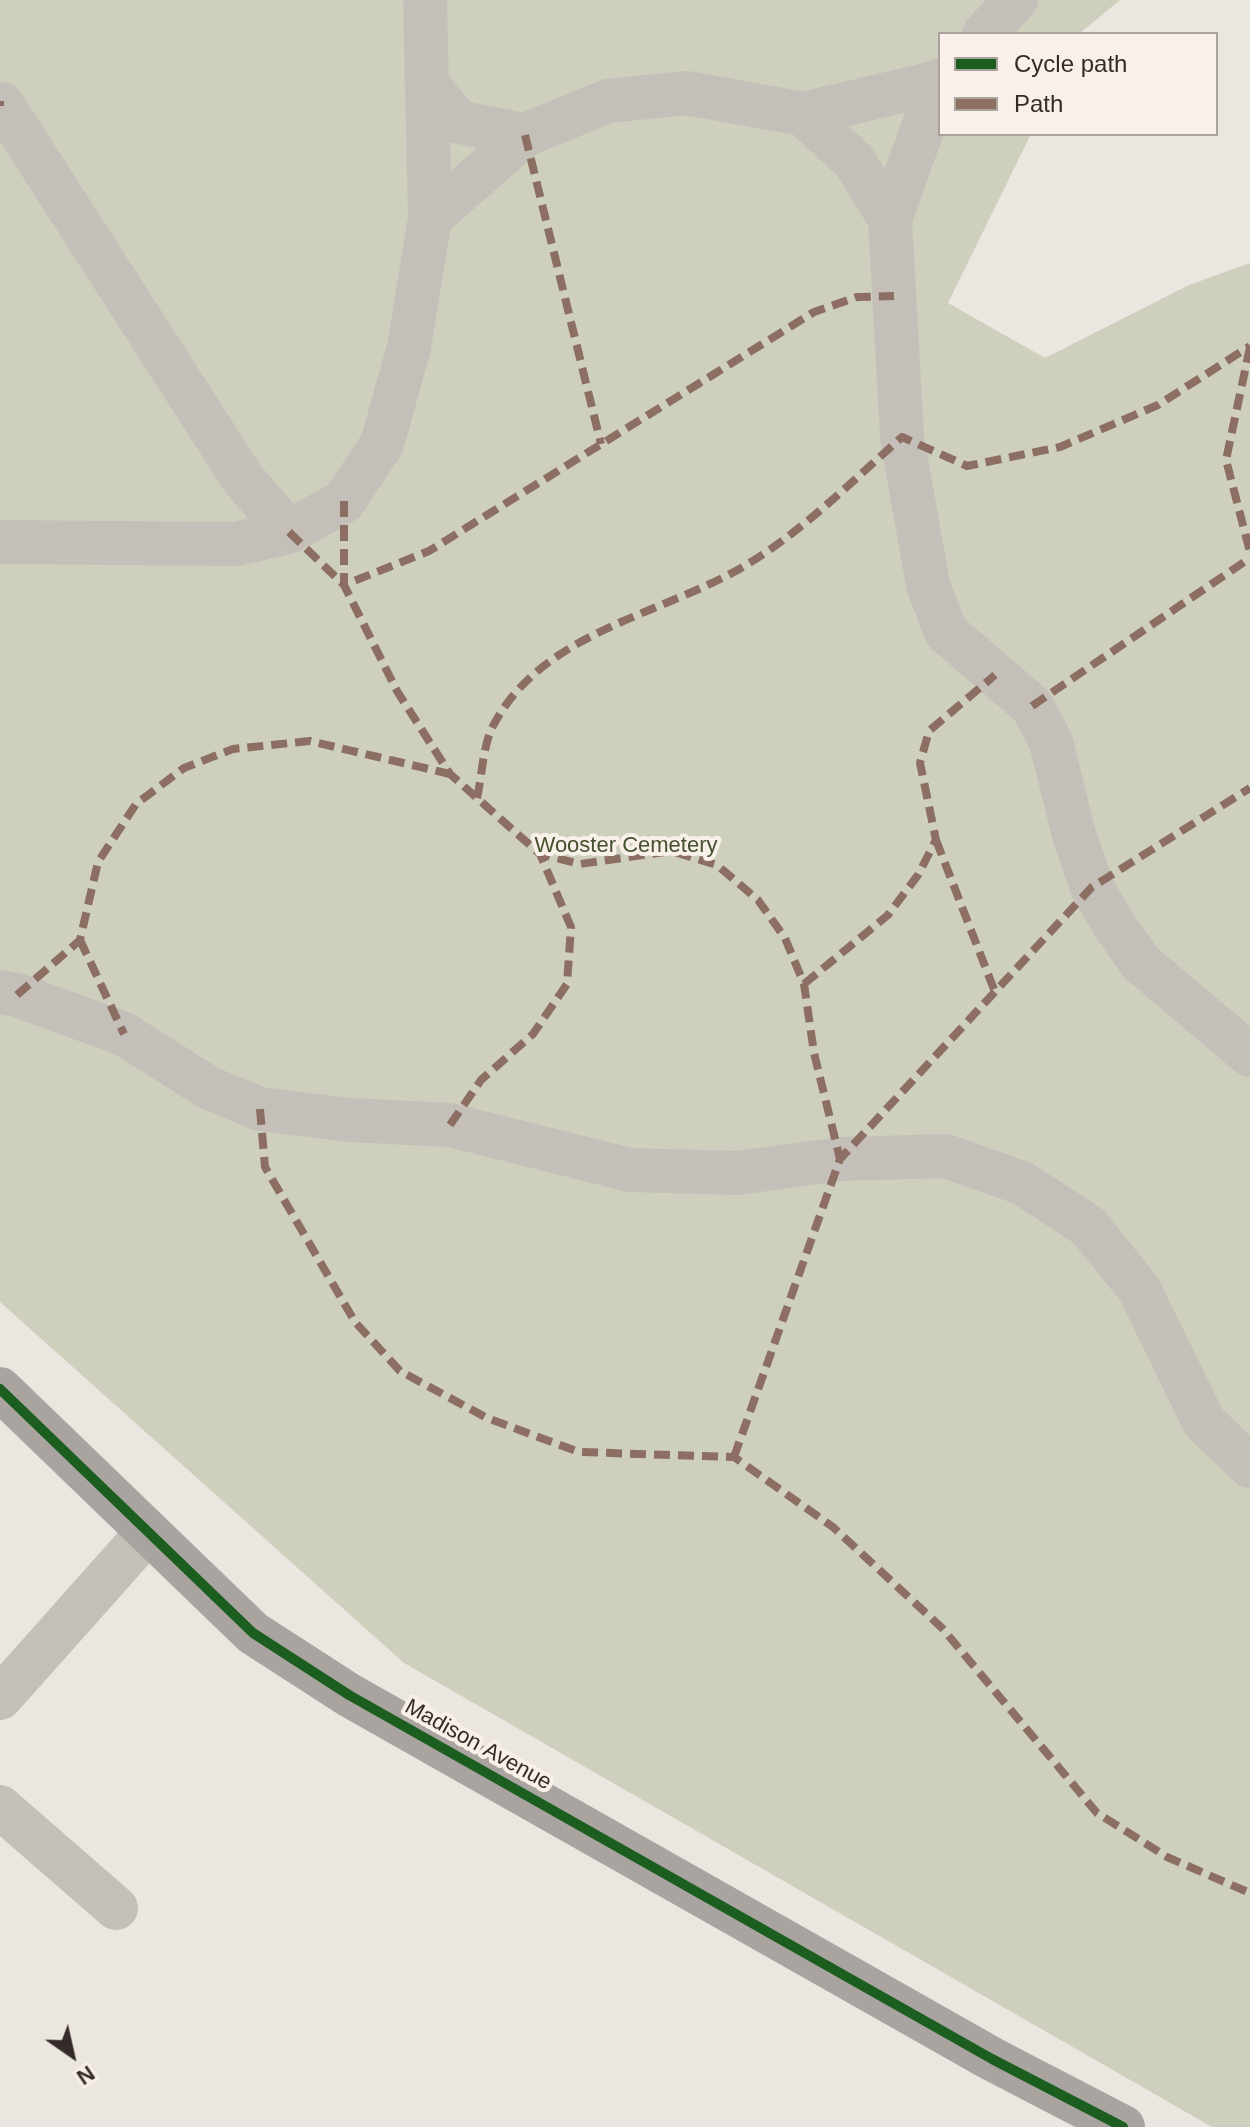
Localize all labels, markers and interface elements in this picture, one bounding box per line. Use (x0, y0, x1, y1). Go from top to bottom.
legend (938, 32, 1218, 136)
text: Cycle path (1014, 50, 1127, 77)
text: Path (1014, 90, 1063, 117)
park label: Wooster Cemetery (535, 833, 717, 859)
street label: Madison Avenue (400, 1694, 556, 1796)
north arrow (32, 2015, 112, 2095)
text: N (72, 2061, 99, 2090)

